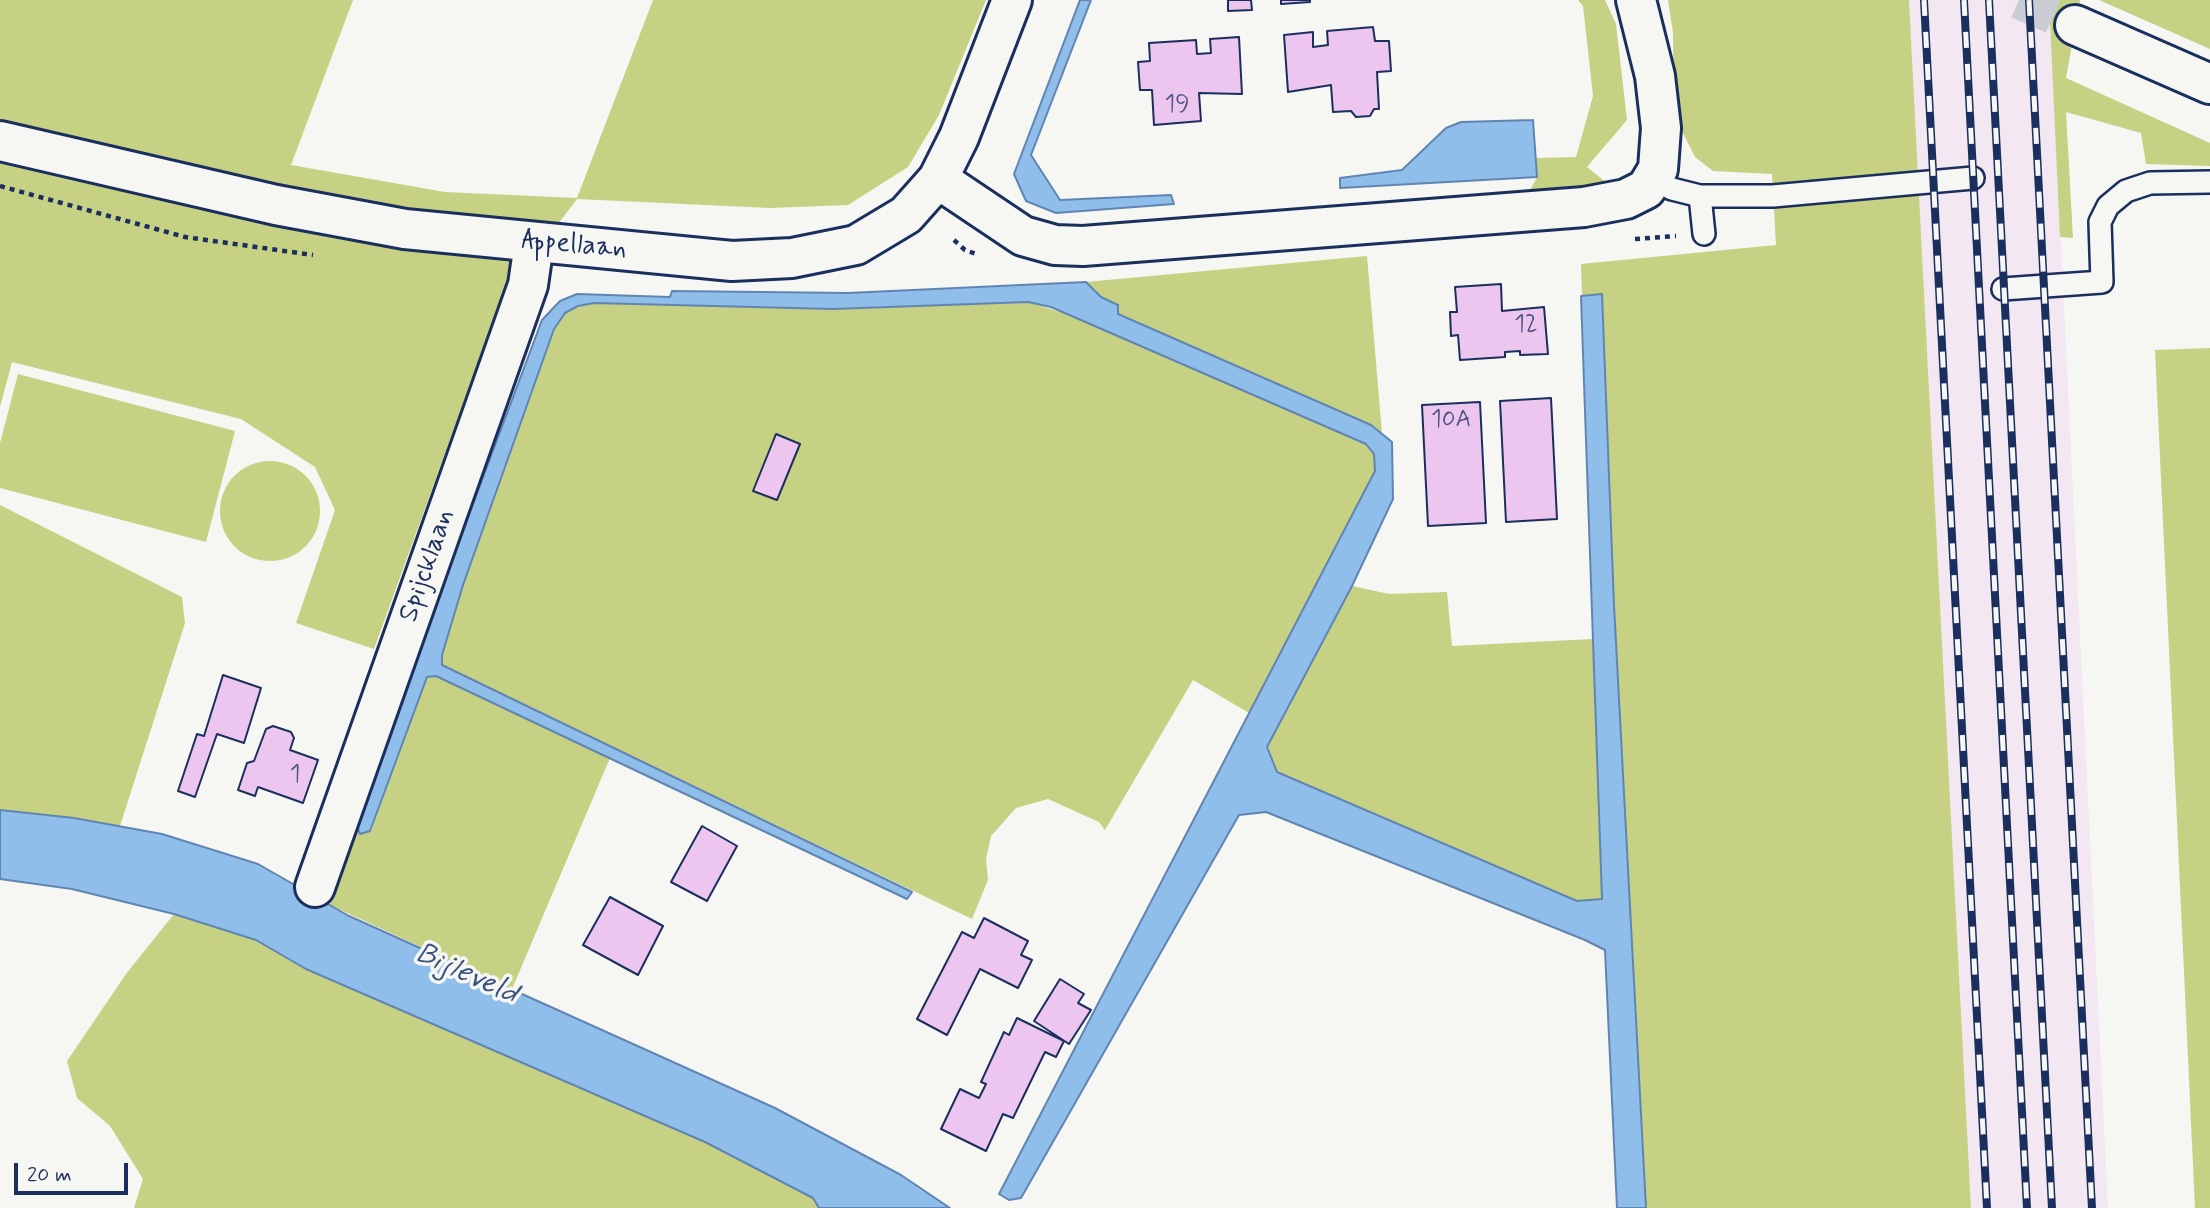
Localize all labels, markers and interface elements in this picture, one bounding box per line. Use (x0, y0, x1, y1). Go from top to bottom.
house number: 19 (1164, 92, 1190, 120)
street label: Appellaan (520, 225, 628, 267)
house number: 12 (1514, 312, 1538, 340)
house number: 10A (1431, 407, 1471, 435)
street label: Spijcklaan (393, 505, 463, 627)
house number: 1 (290, 762, 300, 790)
water label: Bijleveld (409, 937, 523, 1013)
scale bar (18, 1148, 131, 1192)
text: 20 m (27, 1161, 72, 1189)

